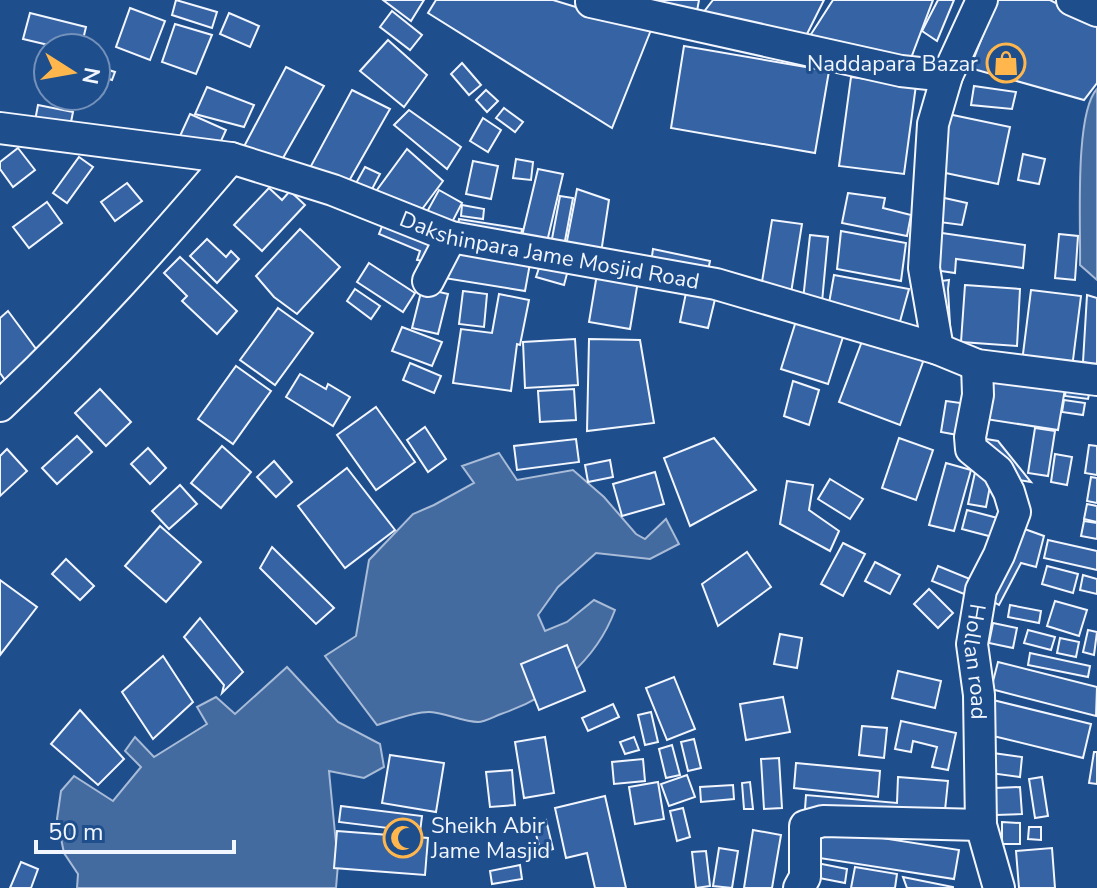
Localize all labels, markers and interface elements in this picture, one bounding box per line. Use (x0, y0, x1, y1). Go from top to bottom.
north arrow (32, 32, 112, 112)
shop icon: Naddapara Bazar (985, 42, 1027, 84)
place label: Naddapara Bazar (807, 49, 978, 79)
text: N (74, 65, 107, 87)
street label: Dakshinpara Jame Mosjid Road (395, 204, 702, 297)
street label: Hollan road (956, 602, 993, 720)
scale bar (36, 804, 234, 854)
place label: Sheikh Abir Jame Masjid (430, 811, 550, 866)
text: 50 m (48, 816, 104, 848)
mosque icon: Sheikh Abir Jame Masjid (382, 817, 424, 859)

